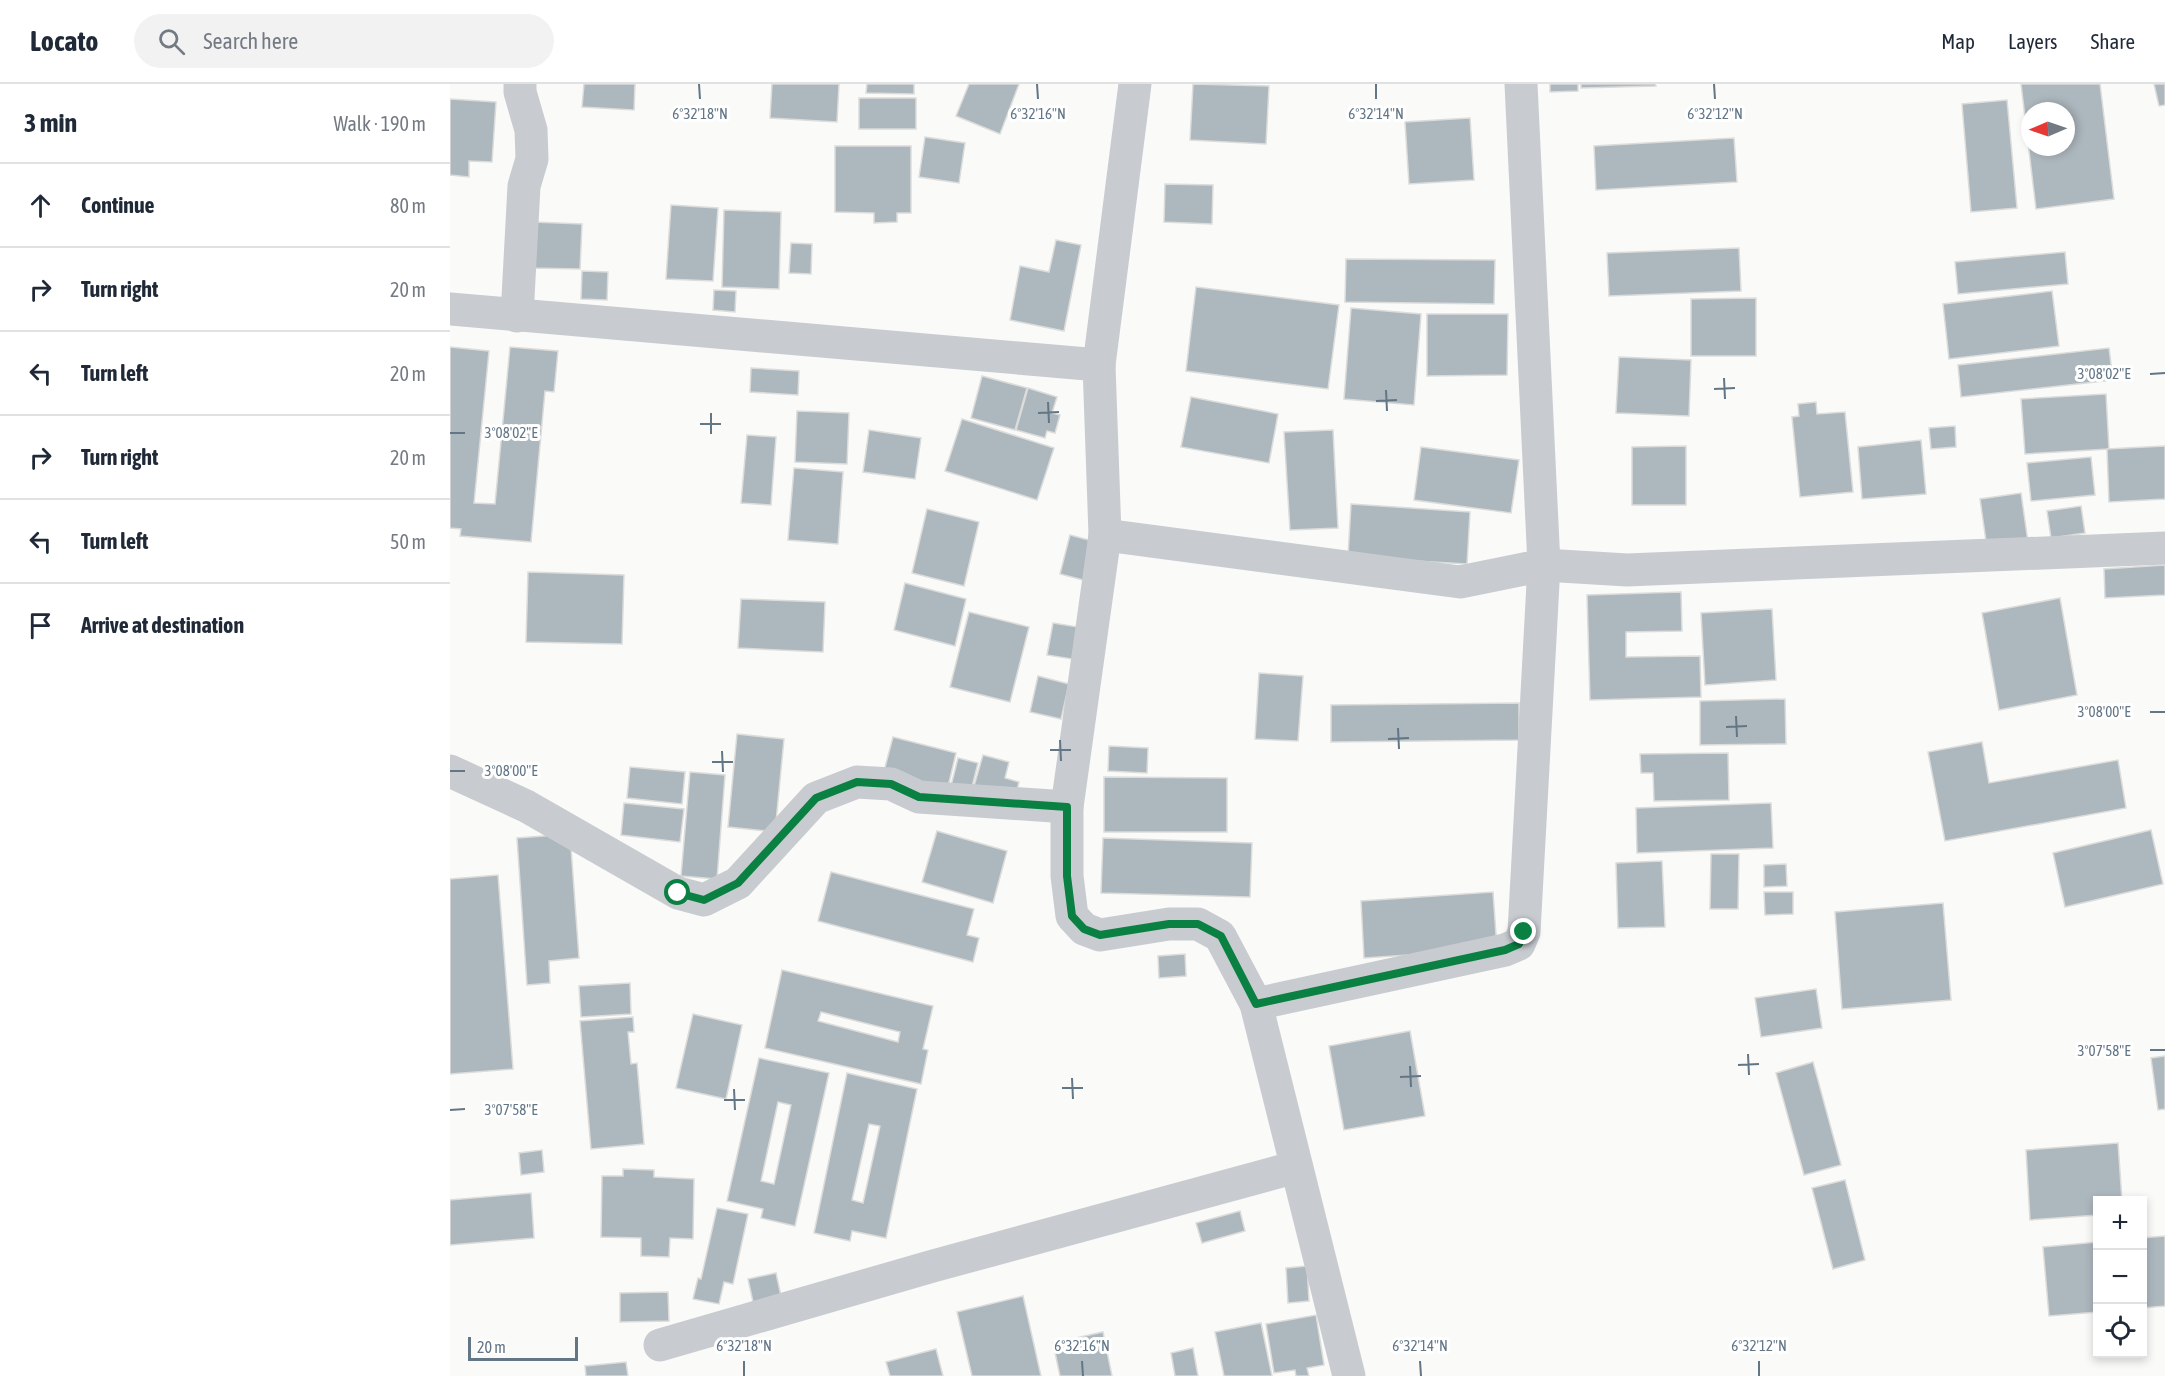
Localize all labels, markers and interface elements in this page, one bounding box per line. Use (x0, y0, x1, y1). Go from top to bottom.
search box (134, 14, 554, 68)
text: Locato (30, 25, 98, 57)
icon: search (155, 25, 188, 58)
text: Search here (203, 28, 298, 54)
text: Map (1941, 29, 1975, 53)
text: Layers (2008, 29, 2058, 53)
text: Share (2091, 29, 2135, 53)
north arrow (2021, 102, 2075, 156)
text: 6°32'18"N (672, 105, 728, 122)
text: 6°32'16"N (1010, 105, 1066, 122)
text: 6°32'14"N (1348, 105, 1404, 122)
text: 6°32'12"N (1687, 105, 1743, 122)
text: 3 min (24, 108, 77, 138)
text: Walk · 190 m (334, 112, 426, 135)
icon: ahead (24, 189, 57, 222)
text: Continue (81, 192, 155, 218)
text: 80 m (390, 194, 426, 217)
icon: right (24, 273, 57, 306)
text: Turn right (81, 276, 158, 302)
text: 20 m (390, 278, 426, 301)
icon: left (24, 357, 57, 390)
text: Turn left (81, 360, 148, 386)
text: 20 m (390, 362, 426, 385)
text: 3°08'02"E (2077, 365, 2131, 382)
text: 3°08'02"E (484, 424, 538, 441)
icon: right (24, 441, 57, 474)
text: Turn right (81, 444, 158, 470)
text: 20 m (390, 446, 426, 469)
icon: left (24, 525, 57, 558)
text: Turn left (81, 528, 148, 554)
text: 50 m (390, 530, 426, 553)
icon: arrive (24, 609, 57, 642)
text: Arrive at destination (81, 612, 244, 638)
text: 3°08'00"E (2077, 703, 2131, 720)
text: 3°08'00"E (484, 762, 538, 779)
route start (664, 879, 690, 905)
route end (1510, 918, 1536, 944)
text: 3°07'58"E (2077, 1042, 2131, 1059)
text: 3°07'58"E (484, 1101, 538, 1118)
map controls (2093, 1196, 2147, 1358)
button: + (2093, 1196, 2147, 1250)
button: − (2093, 1250, 2147, 1304)
button: locate (2093, 1304, 2147, 1358)
scale bar (468, 1334, 578, 1362)
text: 6°32'18"N (716, 1337, 772, 1354)
text: 6°32'16"N (1054, 1337, 1110, 1354)
text: 6°32'14"N (1392, 1337, 1448, 1354)
text: 6°32'12"N (1731, 1337, 1787, 1354)
text: 20 m (477, 1338, 506, 1356)

